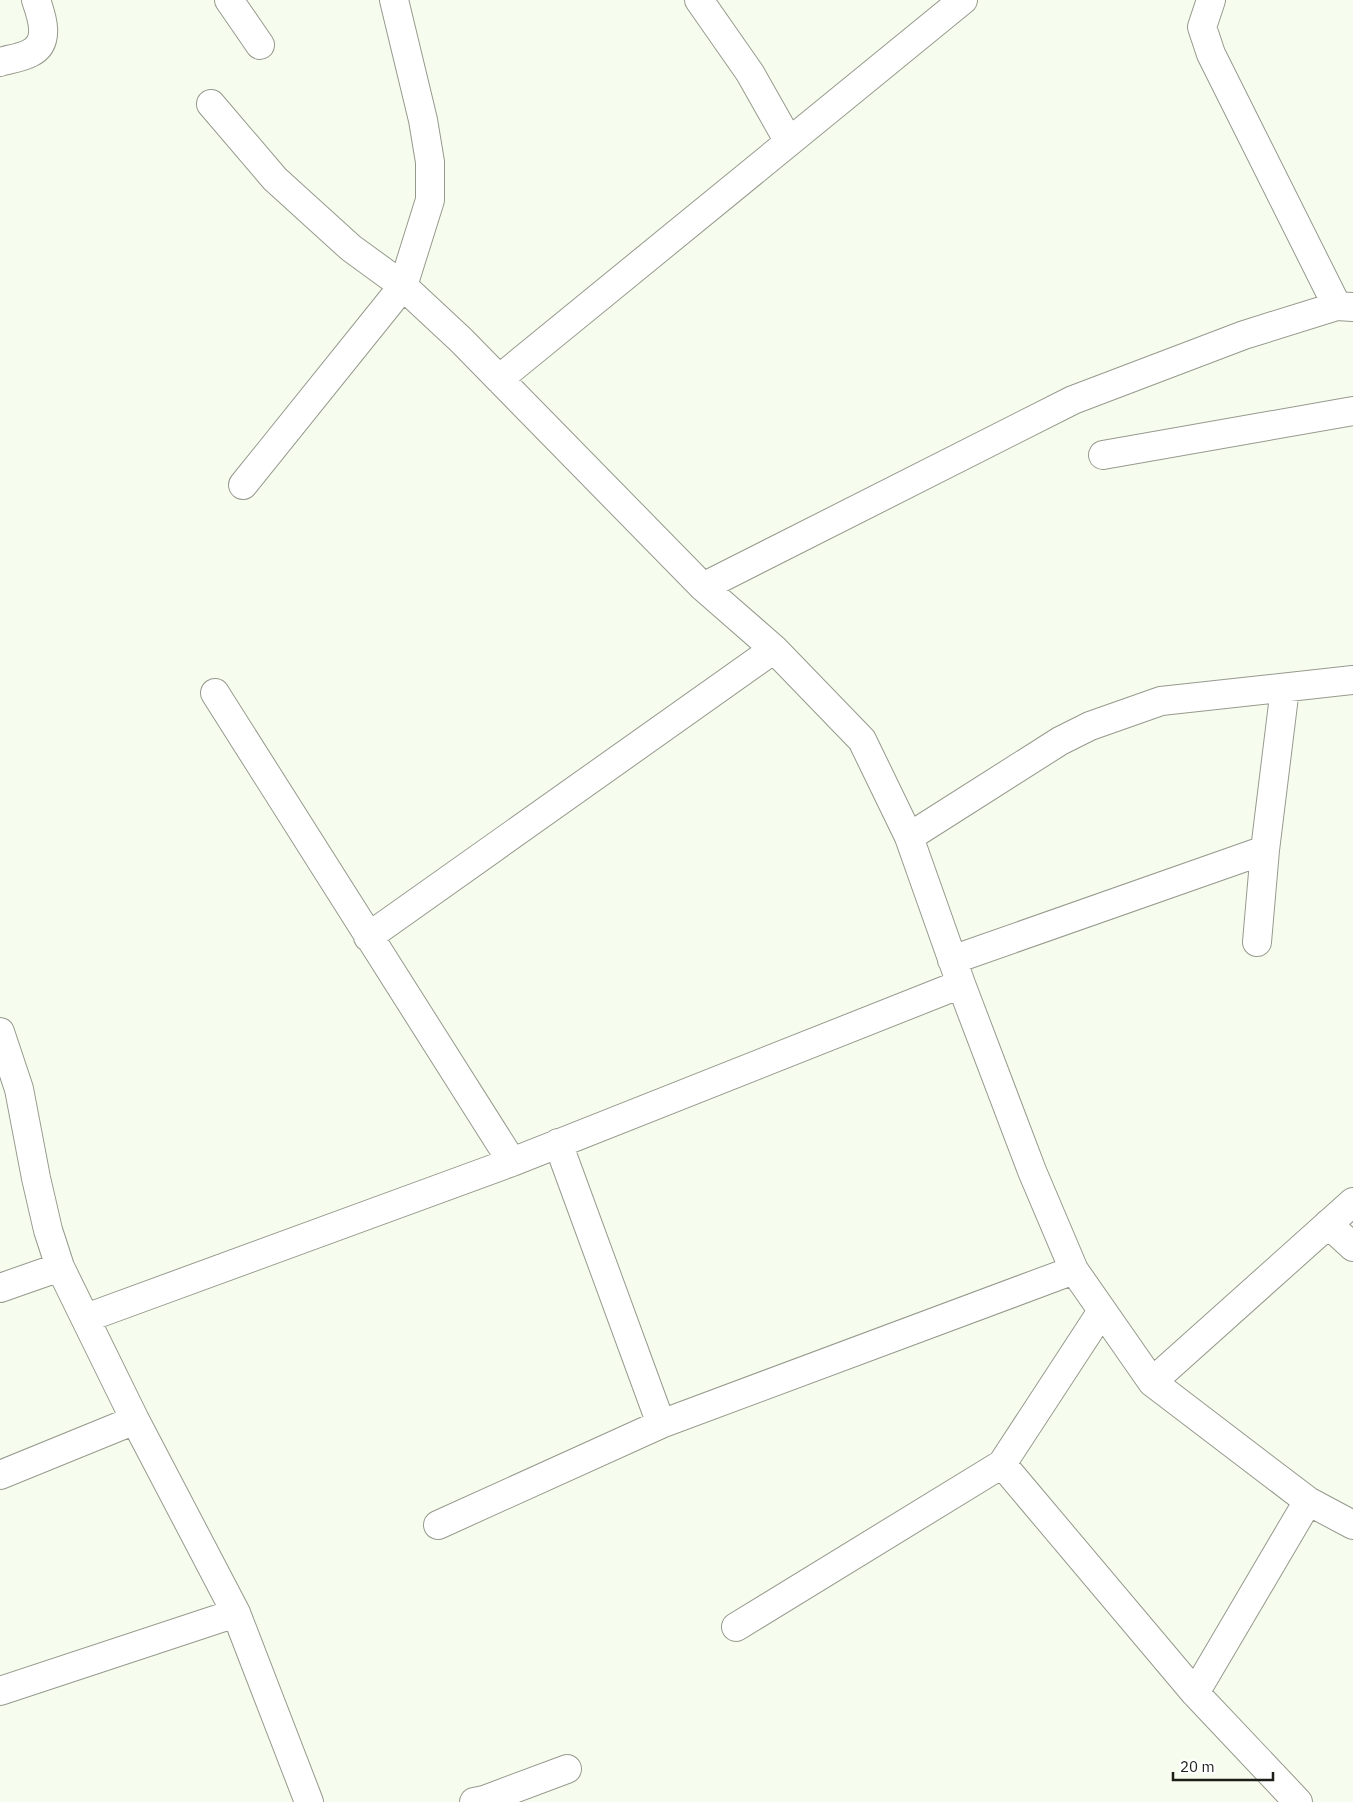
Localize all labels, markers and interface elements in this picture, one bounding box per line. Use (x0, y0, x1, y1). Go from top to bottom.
scale bar (1173, 1750, 1273, 1782)
text: 20 m (1180, 1757, 1215, 1776)

